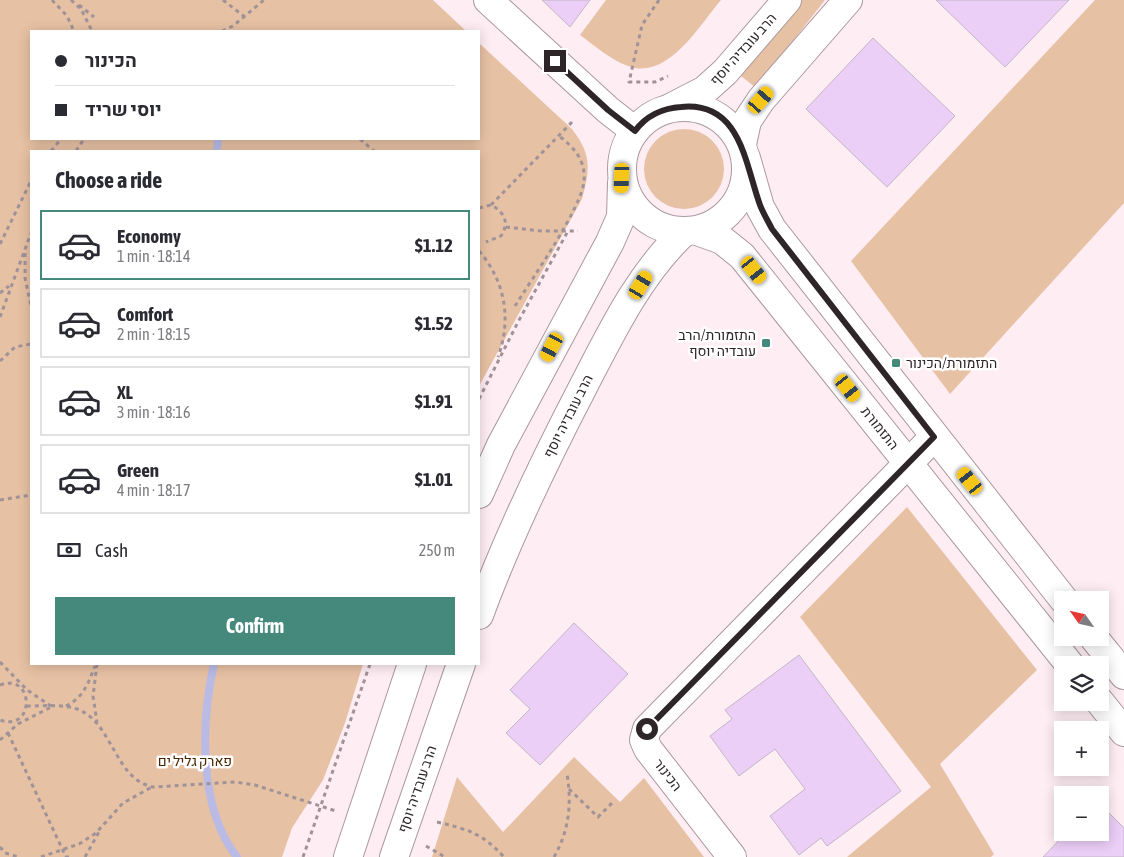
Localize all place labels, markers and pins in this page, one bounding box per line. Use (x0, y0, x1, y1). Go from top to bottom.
place label: התזמורת/הרב עובדיה יוסף (678, 327, 756, 359)
marker: התזמורת/הרב עובדיה יוסף (760, 337, 772, 349)
place label: התזמורת/הכינור (906, 355, 997, 371)
marker: התזמורת/הכינור (890, 357, 902, 369)

